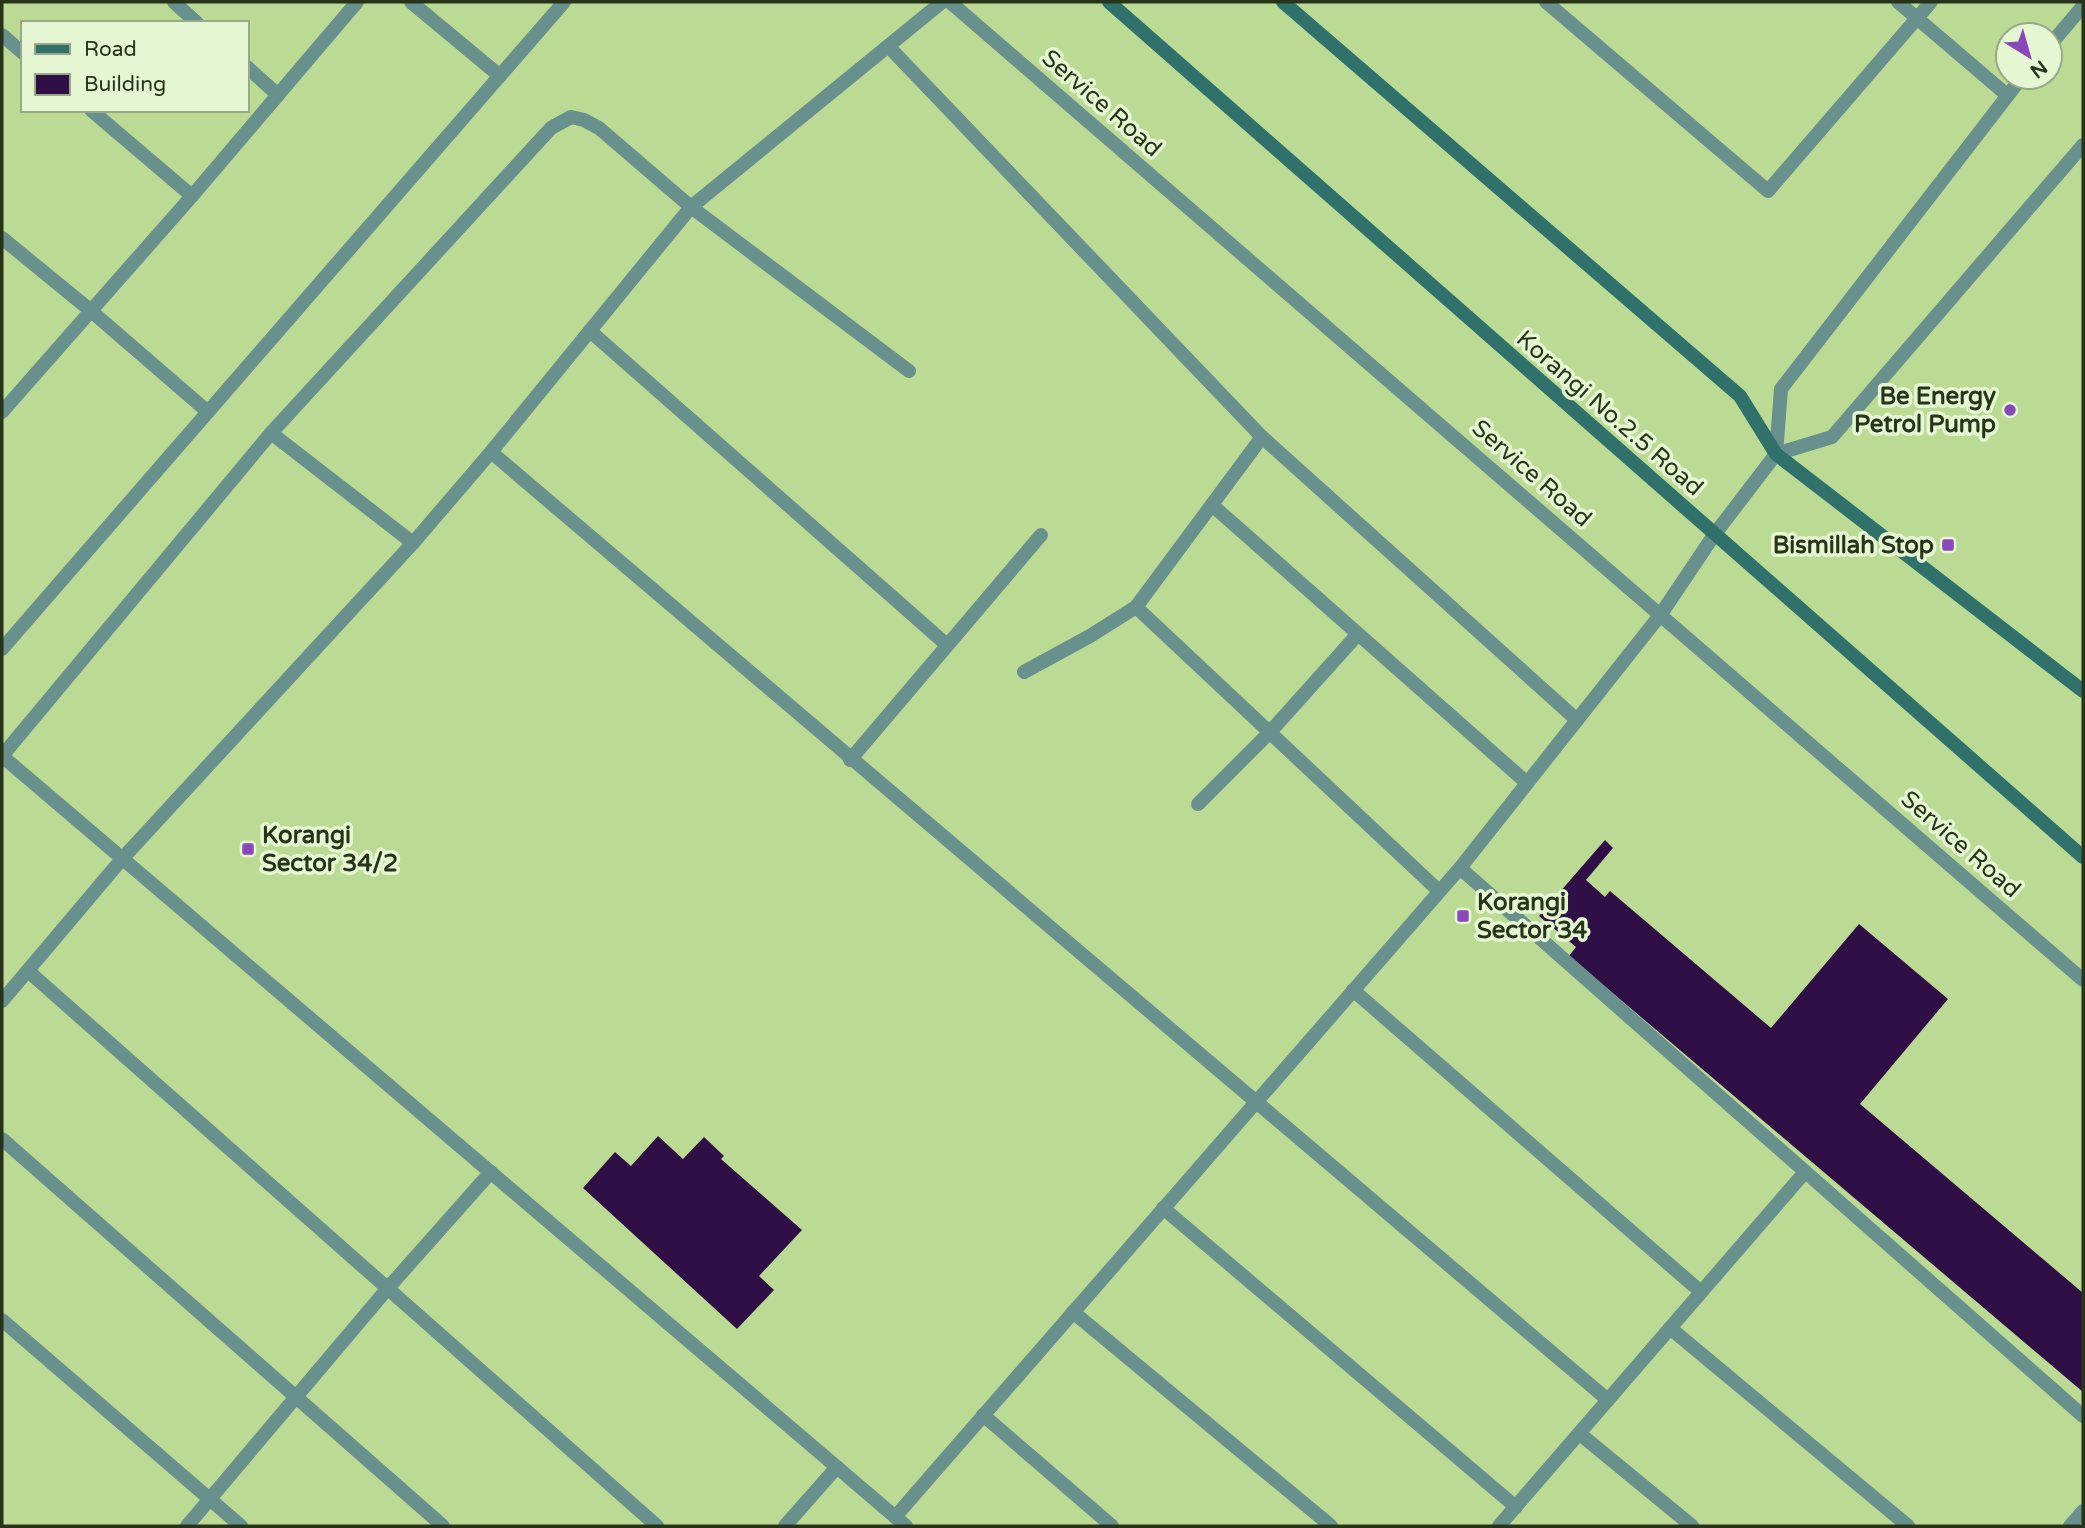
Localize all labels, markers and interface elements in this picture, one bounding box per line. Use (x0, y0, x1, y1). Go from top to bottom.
legend (21, 21, 248, 112)
north arrow (1994, 21, 2064, 91)
text: Road (84, 37, 137, 62)
street label: Service Road (1036, 44, 1167, 163)
text: N (2026, 55, 2051, 82)
text: Building (84, 72, 166, 97)
street label: Korangi No.2.5 Road (1510, 324, 1709, 502)
place label: Be Energy Petrol Pump (1854, 382, 1996, 439)
marker: Be Energy Petrol Pump (2002, 402, 2018, 418)
street label: Service Road (1466, 414, 1597, 533)
place label: Bismillah Stop (1773, 531, 1934, 560)
marker: Bismillah Stop (1940, 537, 1956, 553)
street label: Service Road (1895, 785, 2026, 904)
place label: Korangi Sector 34/2 (262, 821, 398, 878)
marker: Korangi Sector 34/2 (240, 841, 256, 857)
place label: Korangi Sector 34 (1477, 888, 1587, 945)
marker: Korangi Sector 34 (1455, 908, 1471, 924)

